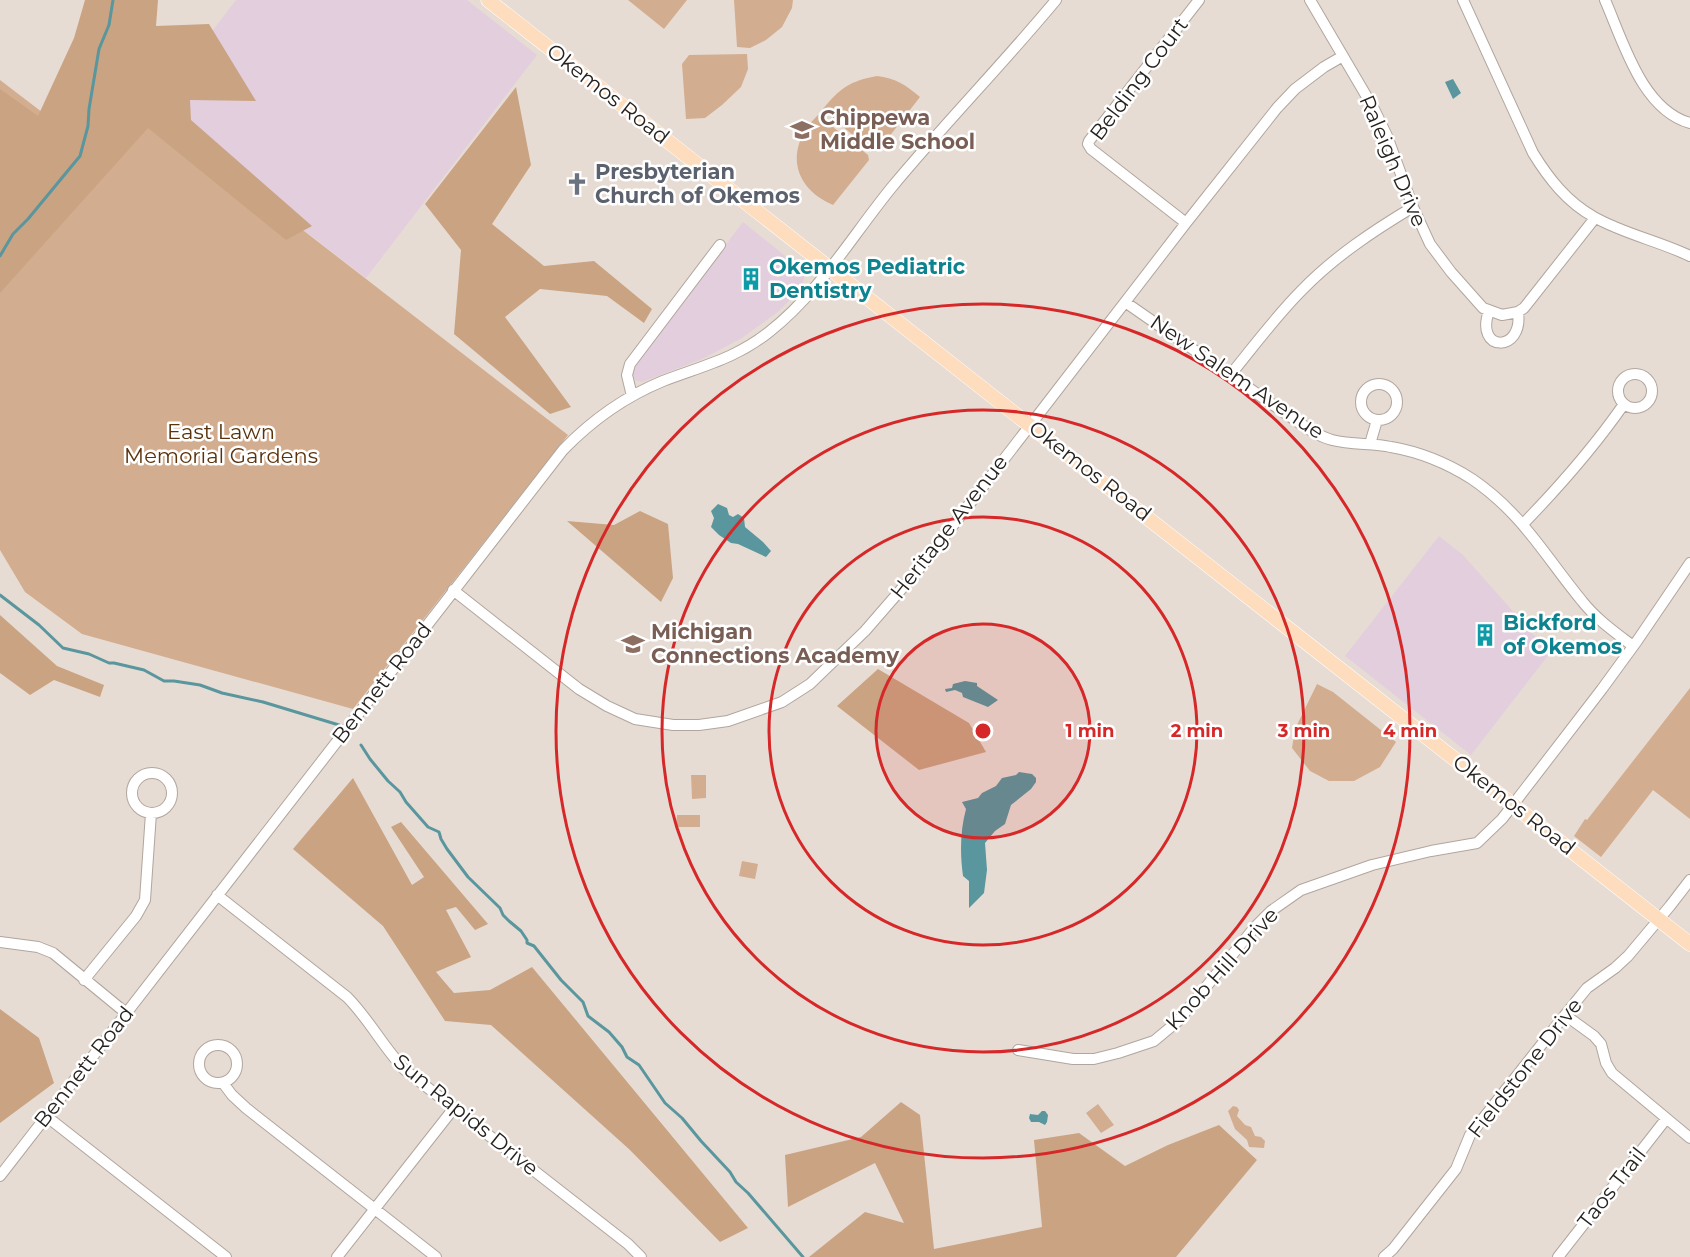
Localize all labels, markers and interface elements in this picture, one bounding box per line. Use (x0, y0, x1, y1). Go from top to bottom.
street label: Belding Court (1084, 12, 1193, 145)
street label: Okemos Road (542, 38, 675, 149)
street label: Raleigh Drive (1354, 91, 1432, 230)
place label: Chippewa Middle School (820, 105, 975, 154)
school or university icon: Chippewa Middle School (789, 117, 815, 143)
place label: Presbyterian Church of Okemos (595, 159, 800, 208)
church icon: Presbyterian Church of Okemos (564, 171, 590, 197)
place label: Okemos Pediatric Dentistry (769, 254, 966, 303)
building icon: Okemos Pediatric Dentistry (738, 266, 764, 292)
street label: New Salem Avenue (1146, 309, 1329, 444)
street label: Okemos Road (1024, 415, 1157, 526)
park label: East Lawn Memorial Gardens (124, 419, 318, 468)
street label: Heritage Avenue (885, 450, 1013, 604)
place label: Bickford of Okemos (1503, 610, 1622, 659)
street label: Bennett Road (327, 617, 437, 748)
place label: Michigan Connections Academy (651, 619, 899, 668)
building icon: Bickford of Okemos (1472, 622, 1498, 648)
school or university icon: Michigan Connections Academy (620, 631, 646, 657)
text: 1 min (1066, 720, 1114, 742)
text: 2 min (1171, 720, 1223, 742)
text: 3 min (1277, 720, 1330, 742)
text: 4 min (1383, 720, 1437, 742)
centre of rings (973, 721, 993, 741)
street label: Okemos Road (1448, 749, 1581, 860)
street label: Knob Hill Drive (1160, 902, 1283, 1035)
street label: Fieldstone Drive (1462, 993, 1587, 1143)
street label: Bennett Road (29, 1001, 139, 1132)
street label: Sun Rapids Drive (389, 1049, 544, 1181)
street label: Taos Trail (1572, 1142, 1651, 1233)

